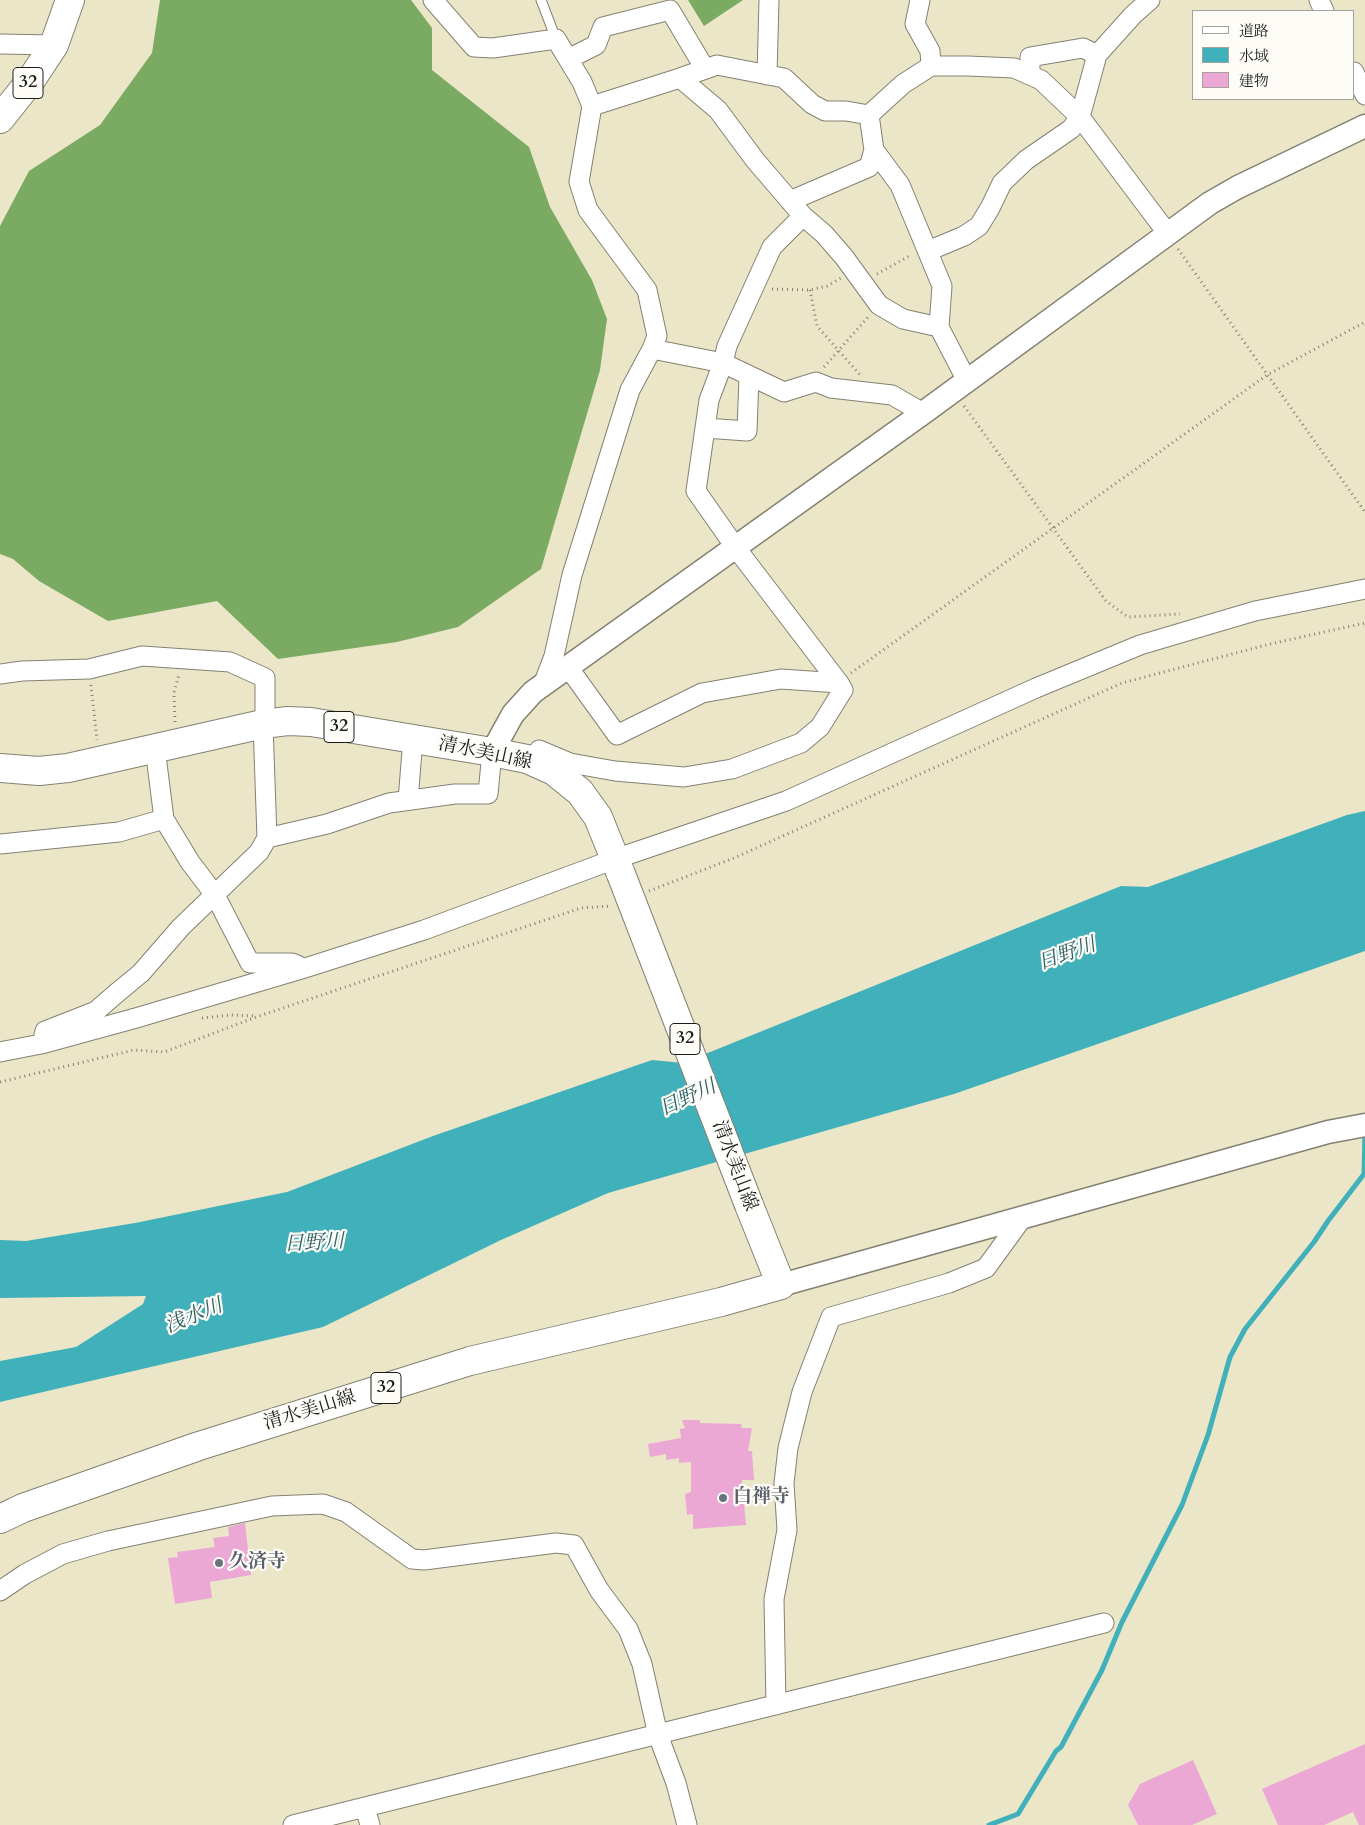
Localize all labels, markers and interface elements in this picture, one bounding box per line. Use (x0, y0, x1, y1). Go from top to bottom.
legend (1192, 10, 1355, 100)
text: 道路 (1239, 21, 1269, 41)
text: 水域 (1239, 46, 1269, 66)
road number: 32 (13, 68, 43, 99)
text: 建物 (1239, 71, 1269, 91)
road number: 32 (324, 712, 354, 742)
street label: 清水美山線 (436, 733, 534, 775)
water label: 日野川 (1035, 933, 1099, 977)
road number: 32 (670, 1024, 700, 1054)
water label: 日野川 (656, 1075, 720, 1123)
street label: 清水美山線 (706, 1118, 762, 1214)
water label: 日野川 (283, 1230, 345, 1258)
water label: 浅水川 (162, 1295, 226, 1339)
road number: 32 (371, 1372, 401, 1404)
street label: 清水美山線 (261, 1386, 359, 1436)
place label: 白禅寺 (733, 1487, 790, 1509)
marker: 白禅寺 (717, 1492, 729, 1504)
place label: 久済寺 (229, 1552, 286, 1574)
marker: 久済寺 (213, 1557, 225, 1569)

